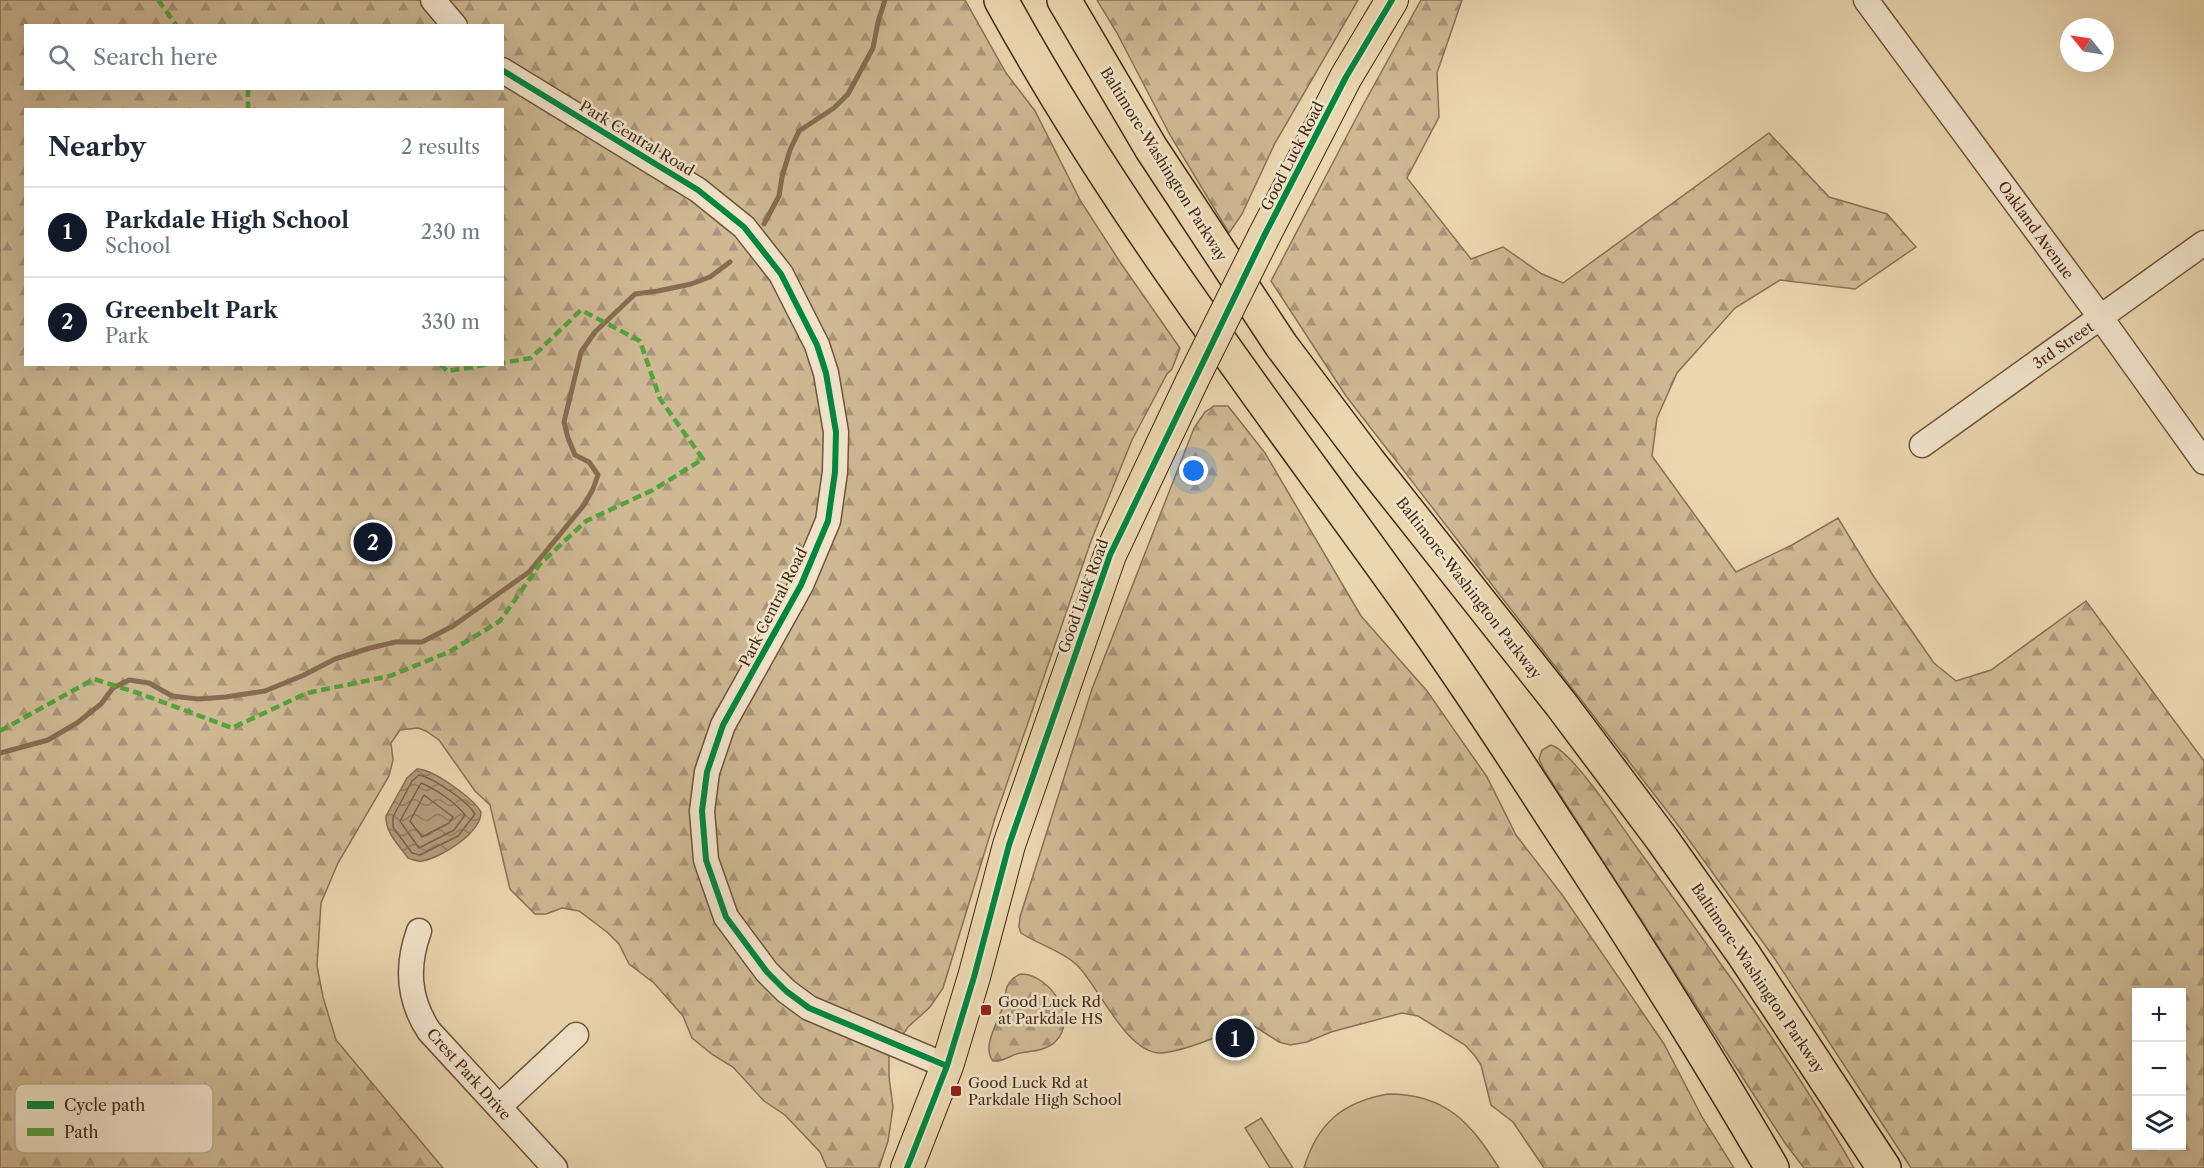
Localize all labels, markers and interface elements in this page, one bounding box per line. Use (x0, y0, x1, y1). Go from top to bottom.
north arrow (2060, 18, 2114, 72)
search box (24, 24, 504, 90)
icon: search (45, 41, 78, 74)
text: Search here (93, 44, 218, 71)
street label: Baltimore-Washington Parkway (1096, 63, 1232, 265)
street label: Park Central Road (576, 96, 698, 180)
street label: Good Luck Road (1256, 98, 1328, 214)
text: Nearby (48, 131, 146, 163)
text: 2 results (401, 135, 480, 159)
street label: Oakland Avenue (1994, 177, 2078, 283)
text: Parkdale High School (105, 207, 349, 234)
text: 1 (63, 220, 72, 244)
text: 230 m (421, 220, 480, 244)
text: School (105, 234, 170, 258)
text: Greenbelt Park (105, 297, 278, 324)
text: 2 (62, 310, 73, 334)
text: 330 m (421, 310, 480, 334)
street label: 3rd Street (2029, 317, 2098, 373)
text: Park (105, 324, 148, 348)
your location (1179, 456, 1208, 485)
street label: Baltimore-Washington Parkway (1392, 493, 1546, 683)
pin: 2 (354, 520, 392, 564)
street label: Good Luck Road (1054, 536, 1112, 656)
street label: Park Central Road (735, 544, 811, 670)
street label: Baltimore-Washington Parkway (1687, 879, 1829, 1077)
map controls (2132, 988, 2186, 1150)
button: + (2132, 988, 2186, 1042)
place label: Good Luck Rd at Parkdale HS (998, 992, 1103, 1028)
marker: Good Luck Rd at Parkdale HS (979, 1003, 993, 1017)
pin: 1 (1216, 1016, 1254, 1060)
street label: Crest Park Drive (423, 1024, 515, 1124)
button: − (2132, 1042, 2186, 1096)
place label: Good Luck Rd at Parkdale High School (968, 1073, 1122, 1109)
legend (15, 1084, 213, 1153)
marker: Good Luck Rd at Parkdale High School (949, 1084, 963, 1098)
text: Cycle path (64, 1095, 145, 1115)
button: layers (2132, 1096, 2186, 1150)
text: Path (64, 1122, 98, 1142)

